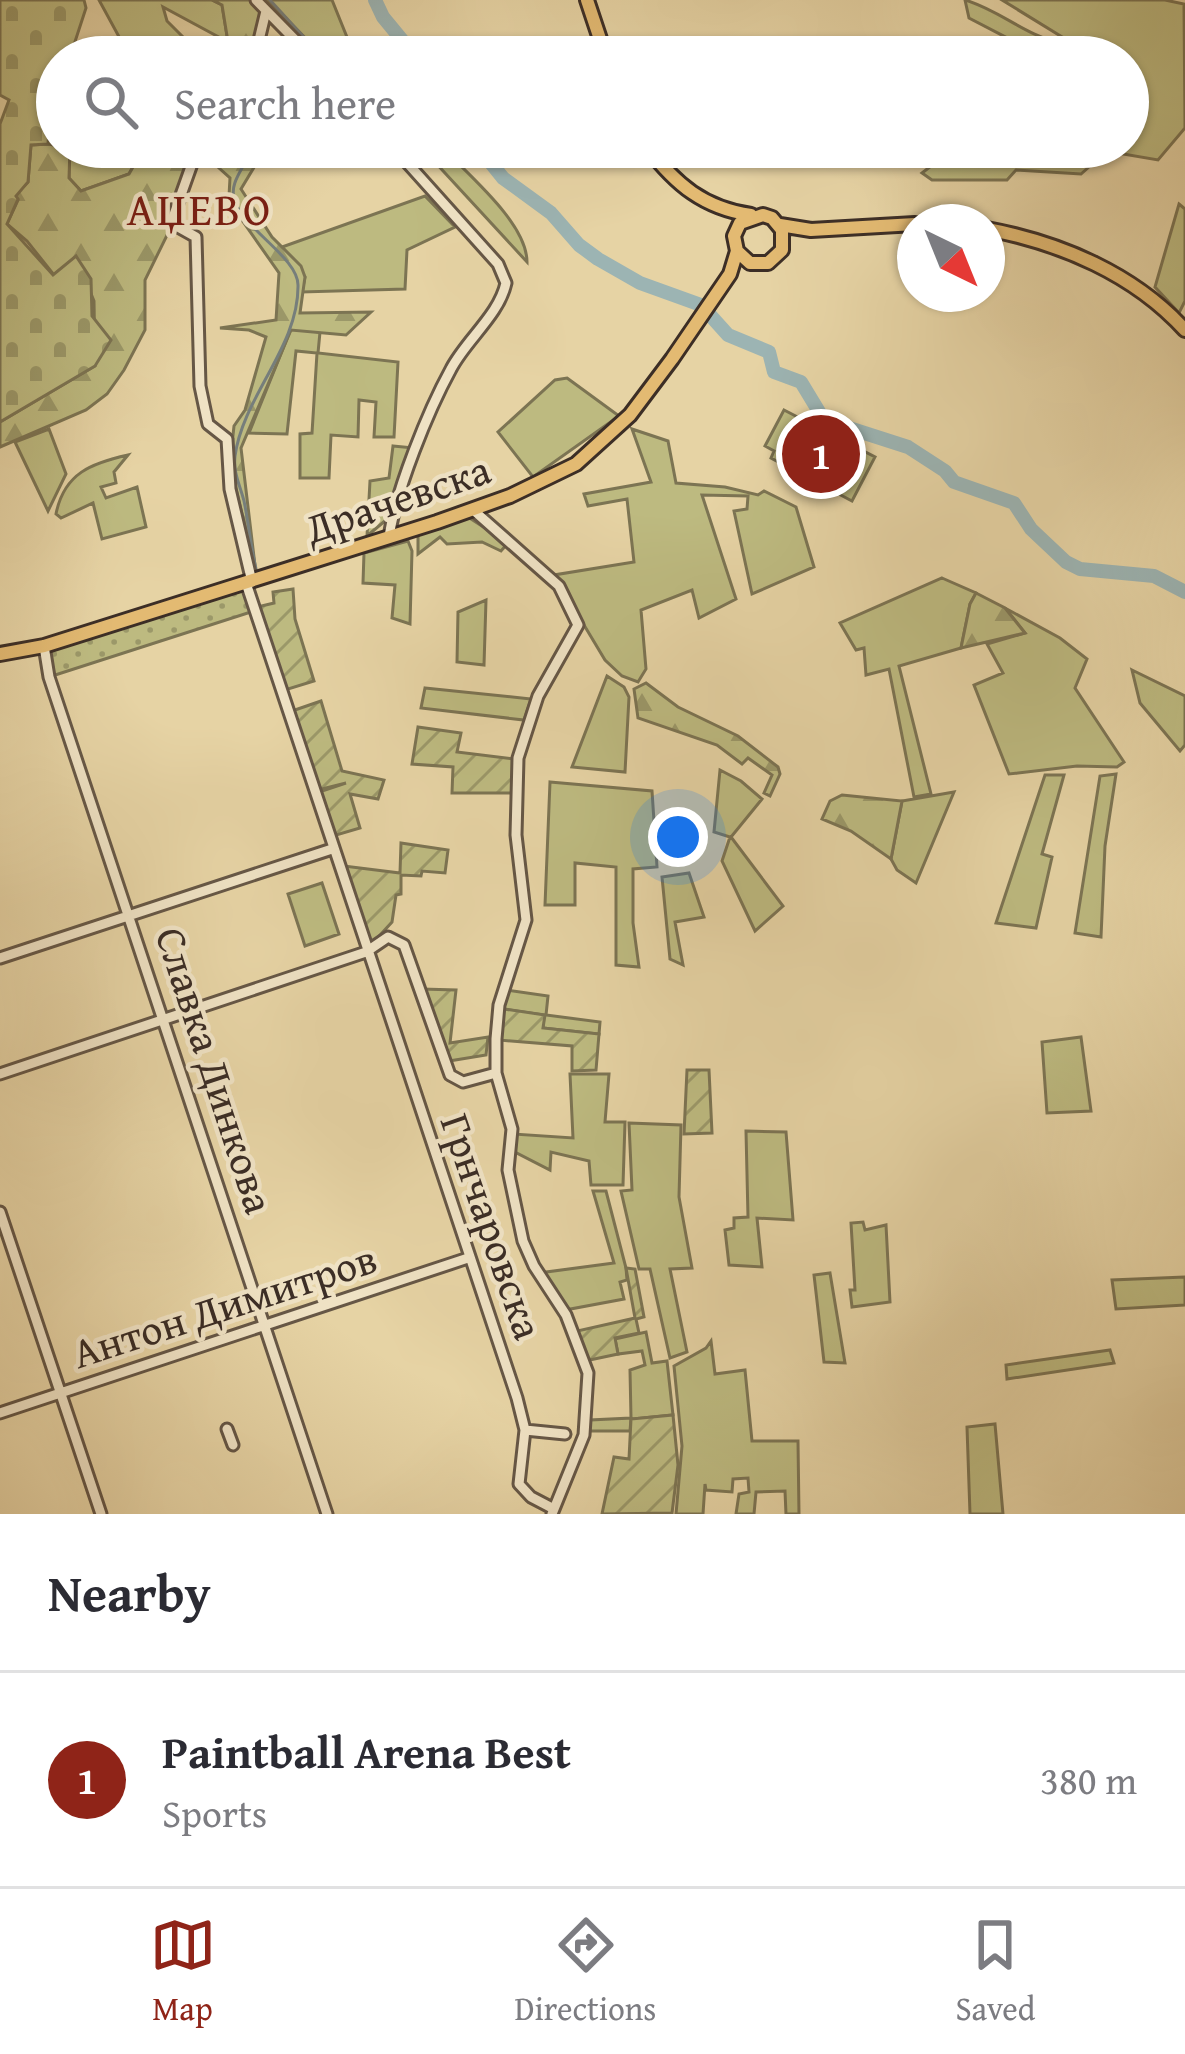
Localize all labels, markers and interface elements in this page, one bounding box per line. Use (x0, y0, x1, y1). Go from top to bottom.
search box (36, 36, 1149, 168)
icon: search (78, 69, 144, 135)
text: Search here (174, 70, 396, 135)
district label: АЏЕВО (127, 176, 273, 241)
north arrow (897, 204, 1005, 312)
pin: 1 (782, 409, 860, 499)
street label: Драчевска (295, 438, 498, 559)
your location (648, 807, 708, 867)
street label: Славка Динкова (141, 919, 291, 1221)
street label: Грнчаровска (426, 1105, 560, 1347)
street label: Антон Димитров (64, 1227, 384, 1383)
text: Nearby (48, 1555, 211, 1630)
text: Paintball Arena Best (162, 1719, 571, 1784)
text: 1 (77, 1751, 97, 1808)
text: 380 m (1040, 1751, 1137, 1808)
text: Sports (162, 1784, 267, 1841)
tab: Map (150, 1912, 216, 2032)
tab: Directions (515, 1912, 656, 2032)
tab: Saved (956, 1912, 1035, 2032)

